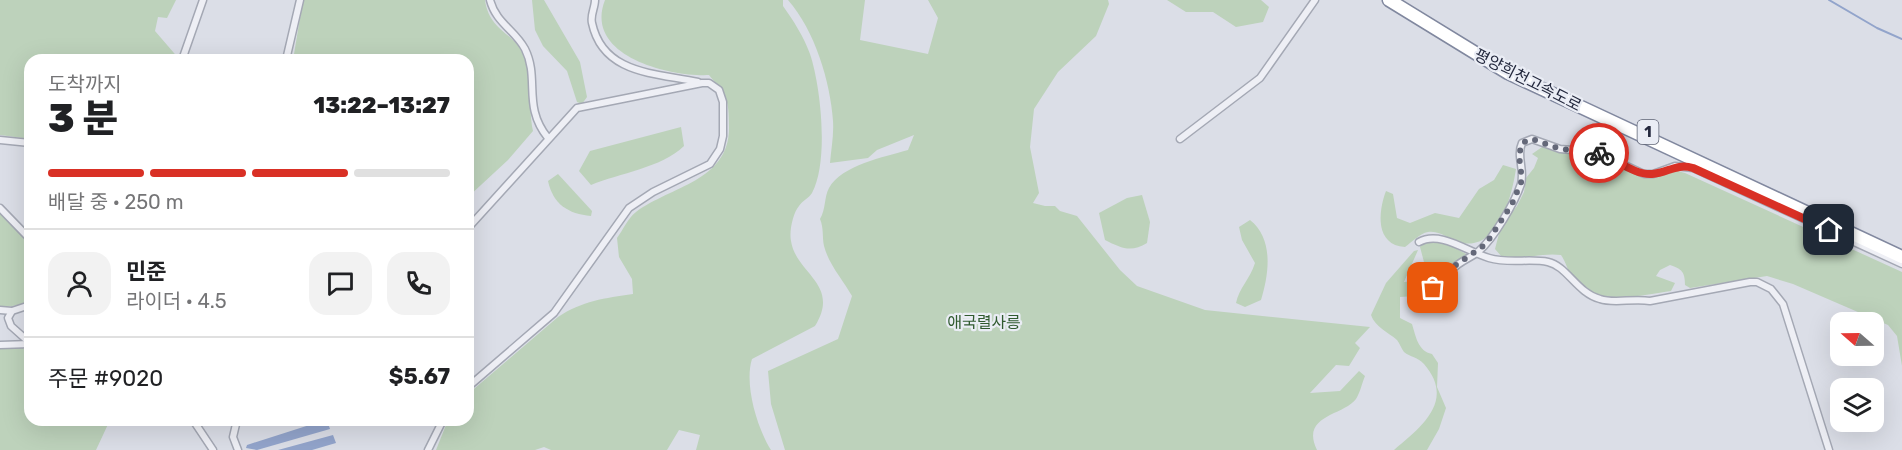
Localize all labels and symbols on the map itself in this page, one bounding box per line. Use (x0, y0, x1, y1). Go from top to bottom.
street label: 평양희천고속도로 (1471, 45, 1585, 115)
road number: 1 (1638, 120, 1658, 144)
courier (1569, 123, 1629, 183)
pin (1803, 204, 1854, 255)
pin (1407, 262, 1458, 313)
north arrow (1830, 312, 1884, 366)
park label: 애국렬사릉 (947, 313, 1021, 332)

